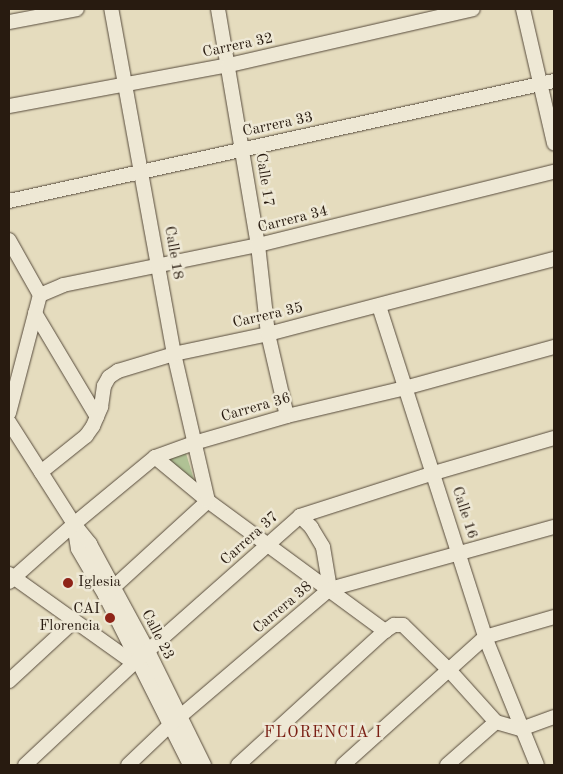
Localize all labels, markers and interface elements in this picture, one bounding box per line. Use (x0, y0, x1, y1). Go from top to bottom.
street label: Carrera 32 (201, 30, 275, 62)
street label: Carrera 33 (241, 109, 315, 141)
street label: Calle 17 (251, 152, 277, 208)
street label: Carrera 34 (256, 203, 330, 237)
street label: Calle 18 (159, 225, 187, 281)
street label: Carrera 35 (231, 299, 305, 333)
street label: Carrera 36 (219, 389, 293, 427)
street label: Calle 16 (447, 485, 481, 541)
street label: Carrera 37 (217, 508, 283, 570)
place label: Iglesia (78, 574, 121, 592)
marker: Iglesia (62, 577, 74, 589)
street label: Carrera 38 (250, 578, 316, 638)
place label: CAI Florencia (39, 600, 100, 635)
street label: Calle 23 (137, 607, 177, 663)
marker: CAI Florencia (104, 612, 116, 624)
district label: FLORENCIA I (262, 723, 384, 743)

